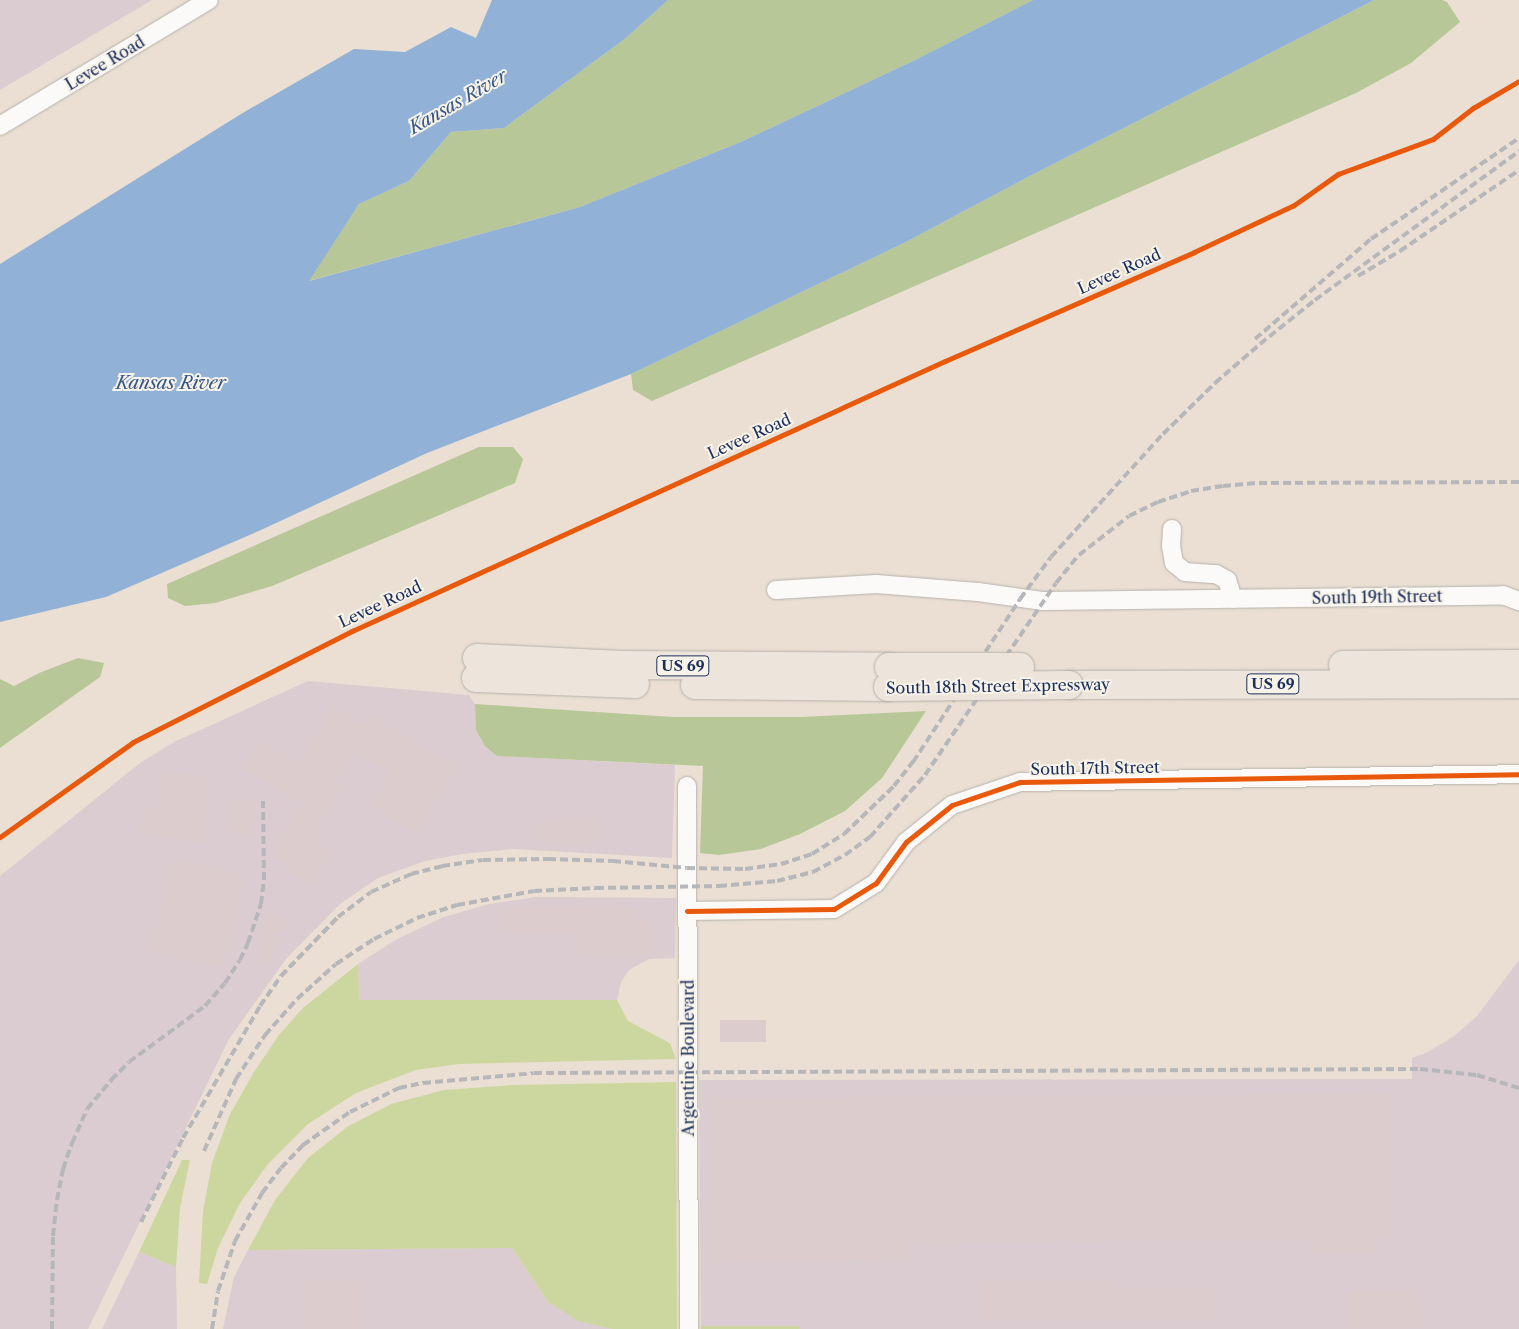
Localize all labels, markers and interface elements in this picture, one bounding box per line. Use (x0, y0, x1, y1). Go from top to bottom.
street label: Levee Road (62, 32, 148, 94)
water label: Kansas River (405, 65, 511, 139)
street label: Levee Road (1074, 244, 1164, 298)
water label: Kansas River (116, 372, 226, 394)
street label: Levee Road (704, 409, 794, 463)
street label: Levee Road (336, 576, 424, 632)
street label: South 19th Street (1312, 586, 1442, 608)
road number: US 69 (656, 654, 710, 678)
road number: US 69 (1246, 672, 1300, 696)
street label: South 18th Street Expressway (886, 674, 1110, 698)
street label: South 17th Street (1030, 757, 1160, 779)
street label: Argentine Boulevard (678, 980, 698, 1136)

